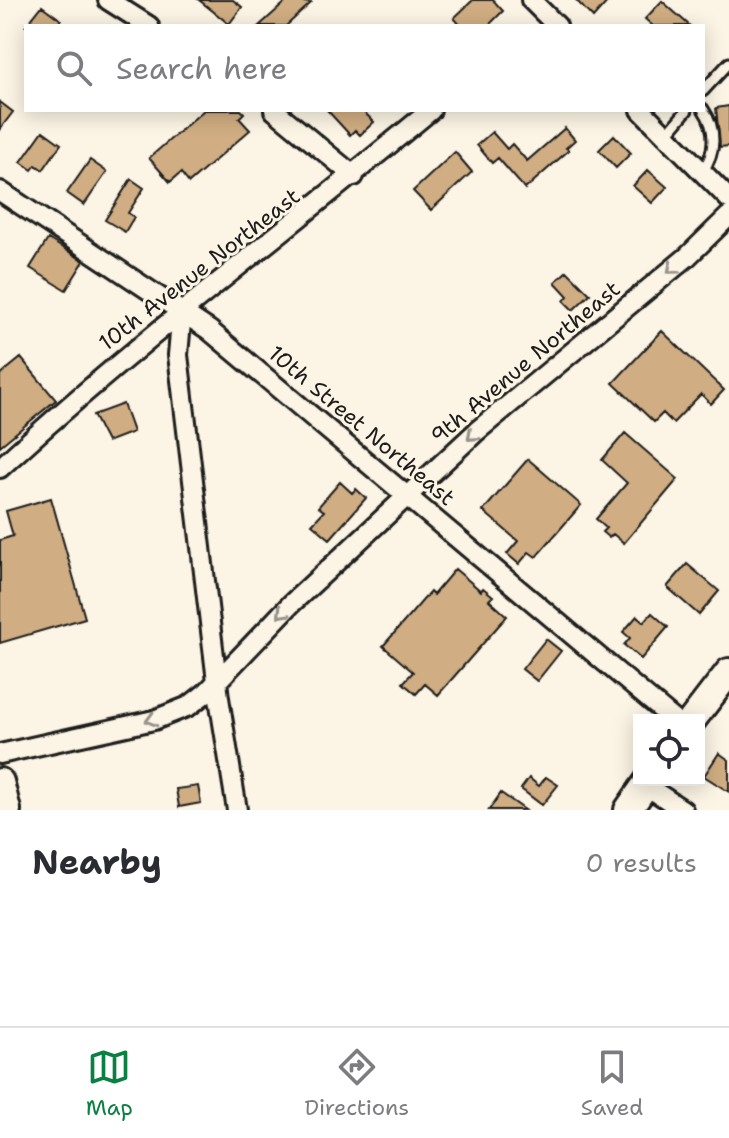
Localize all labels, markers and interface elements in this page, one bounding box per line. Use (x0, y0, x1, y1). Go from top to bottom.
search box (24, 24, 705, 112)
icon: search (52, 46, 96, 90)
text: Search here (116, 48, 287, 89)
street label: 10th Avenue Northeast (93, 182, 306, 357)
one-way arrow (667, 259, 681, 274)
street label: 9th Avenue Northeast (425, 275, 626, 450)
street label: 10th Street Northeast (262, 339, 461, 512)
one-way arrow (467, 426, 482, 440)
one-way arrow (277, 604, 292, 618)
one-way arrow (145, 711, 159, 728)
map controls (633, 714, 705, 786)
button: locate (633, 714, 705, 786)
text: Nearby (32, 839, 162, 885)
text: 0 results (585, 845, 697, 880)
tab: Map (86, 1045, 133, 1122)
tab: Directions (304, 1045, 409, 1122)
tab: Saved (581, 1045, 643, 1122)

